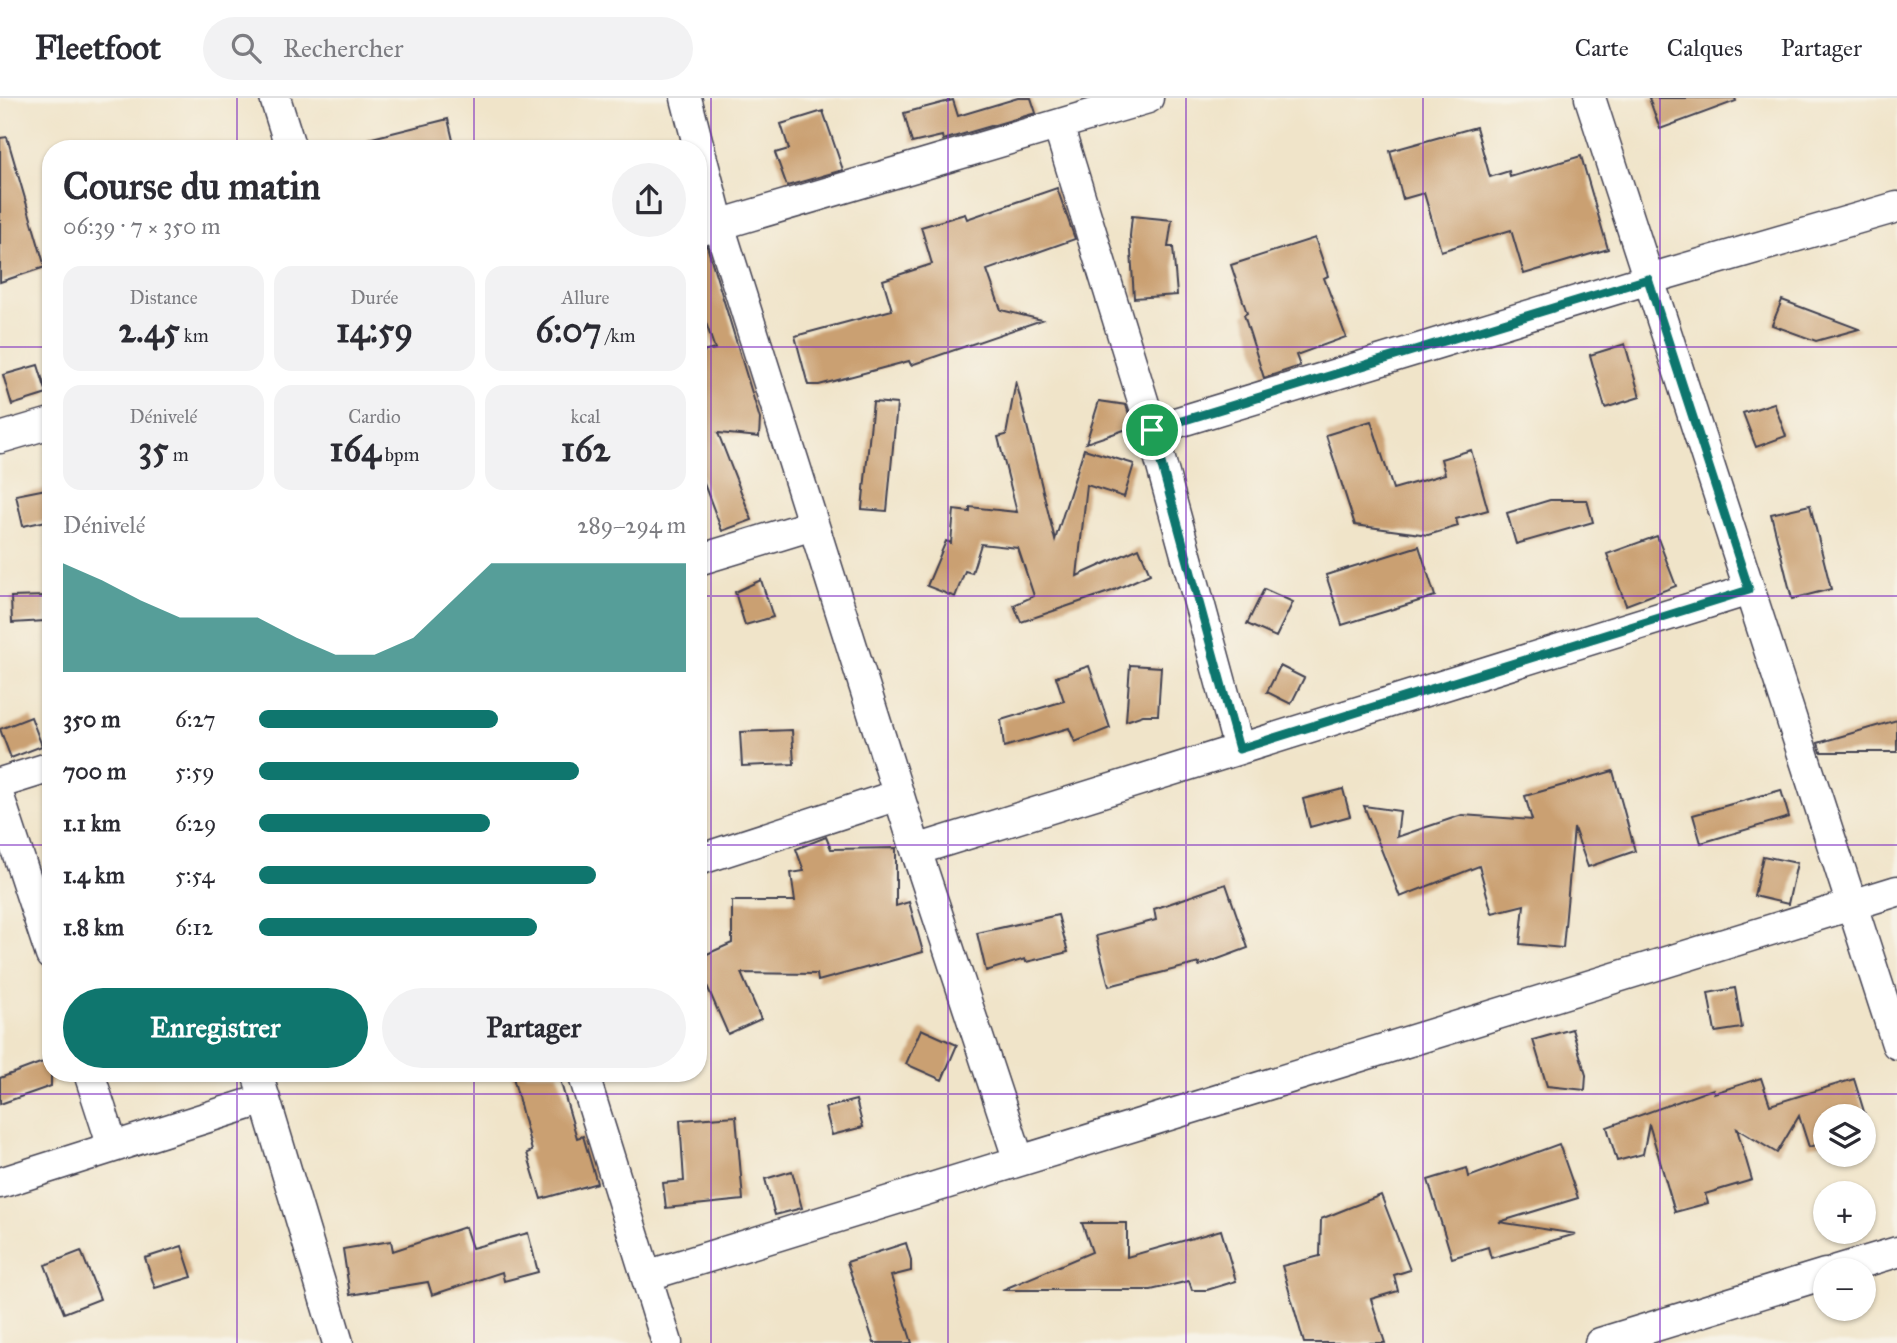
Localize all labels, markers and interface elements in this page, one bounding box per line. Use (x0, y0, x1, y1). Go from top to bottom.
search box (203, 17, 693, 80)
text: Fleetfoot (35, 28, 161, 68)
icon: search (227, 29, 265, 67)
text: Rechercher (283, 32, 404, 64)
text: Carte (1575, 33, 1629, 63)
text: Calques (1667, 33, 1743, 63)
text: Partager (1781, 33, 1862, 63)
text: Course du matin (63, 163, 321, 209)
button: share (612, 163, 686, 237)
text: 06:39 · 7 × 350 m (63, 212, 221, 240)
text: Distance (129, 286, 198, 309)
text: Durée (351, 286, 398, 309)
text: Allure (561, 286, 610, 309)
text: 2.45 (118, 309, 180, 352)
text: 14:59 (336, 309, 413, 352)
text: 6:07 (536, 309, 601, 352)
text: km (180, 324, 209, 347)
text: /km (601, 324, 635, 347)
pin (1122, 400, 1182, 460)
text: Dénivelé (130, 405, 197, 428)
text: Cardio (348, 405, 401, 428)
text: kcal (571, 405, 600, 428)
icon: arrive (1133, 411, 1171, 449)
text: 35 (138, 428, 169, 471)
text: 164 (330, 428, 381, 471)
text: 162 (561, 428, 610, 471)
text: m (169, 443, 189, 466)
text: bpm (381, 443, 419, 466)
text: Dénivelé (63, 511, 145, 539)
text: 289–294 m (577, 511, 686, 539)
text: 350 m (63, 705, 121, 733)
text: 6:27 (175, 705, 216, 733)
text: 700 m (63, 757, 126, 785)
text: 5:59 (175, 757, 215, 785)
text: 1.1 km (63, 809, 121, 837)
text: 6:29 (175, 809, 216, 837)
text: 1.4 km (63, 861, 125, 889)
text: 5:54 (175, 861, 214, 889)
text: 1.8 km (63, 913, 124, 941)
text: 6:12 (175, 913, 213, 941)
button: Enregistrer (63, 988, 368, 1068)
button: Partager (382, 988, 686, 1068)
map controls (1813, 1104, 1876, 1321)
button: layers (1813, 1104, 1876, 1167)
button: + (1813, 1181, 1876, 1244)
button: − (1813, 1258, 1876, 1321)

